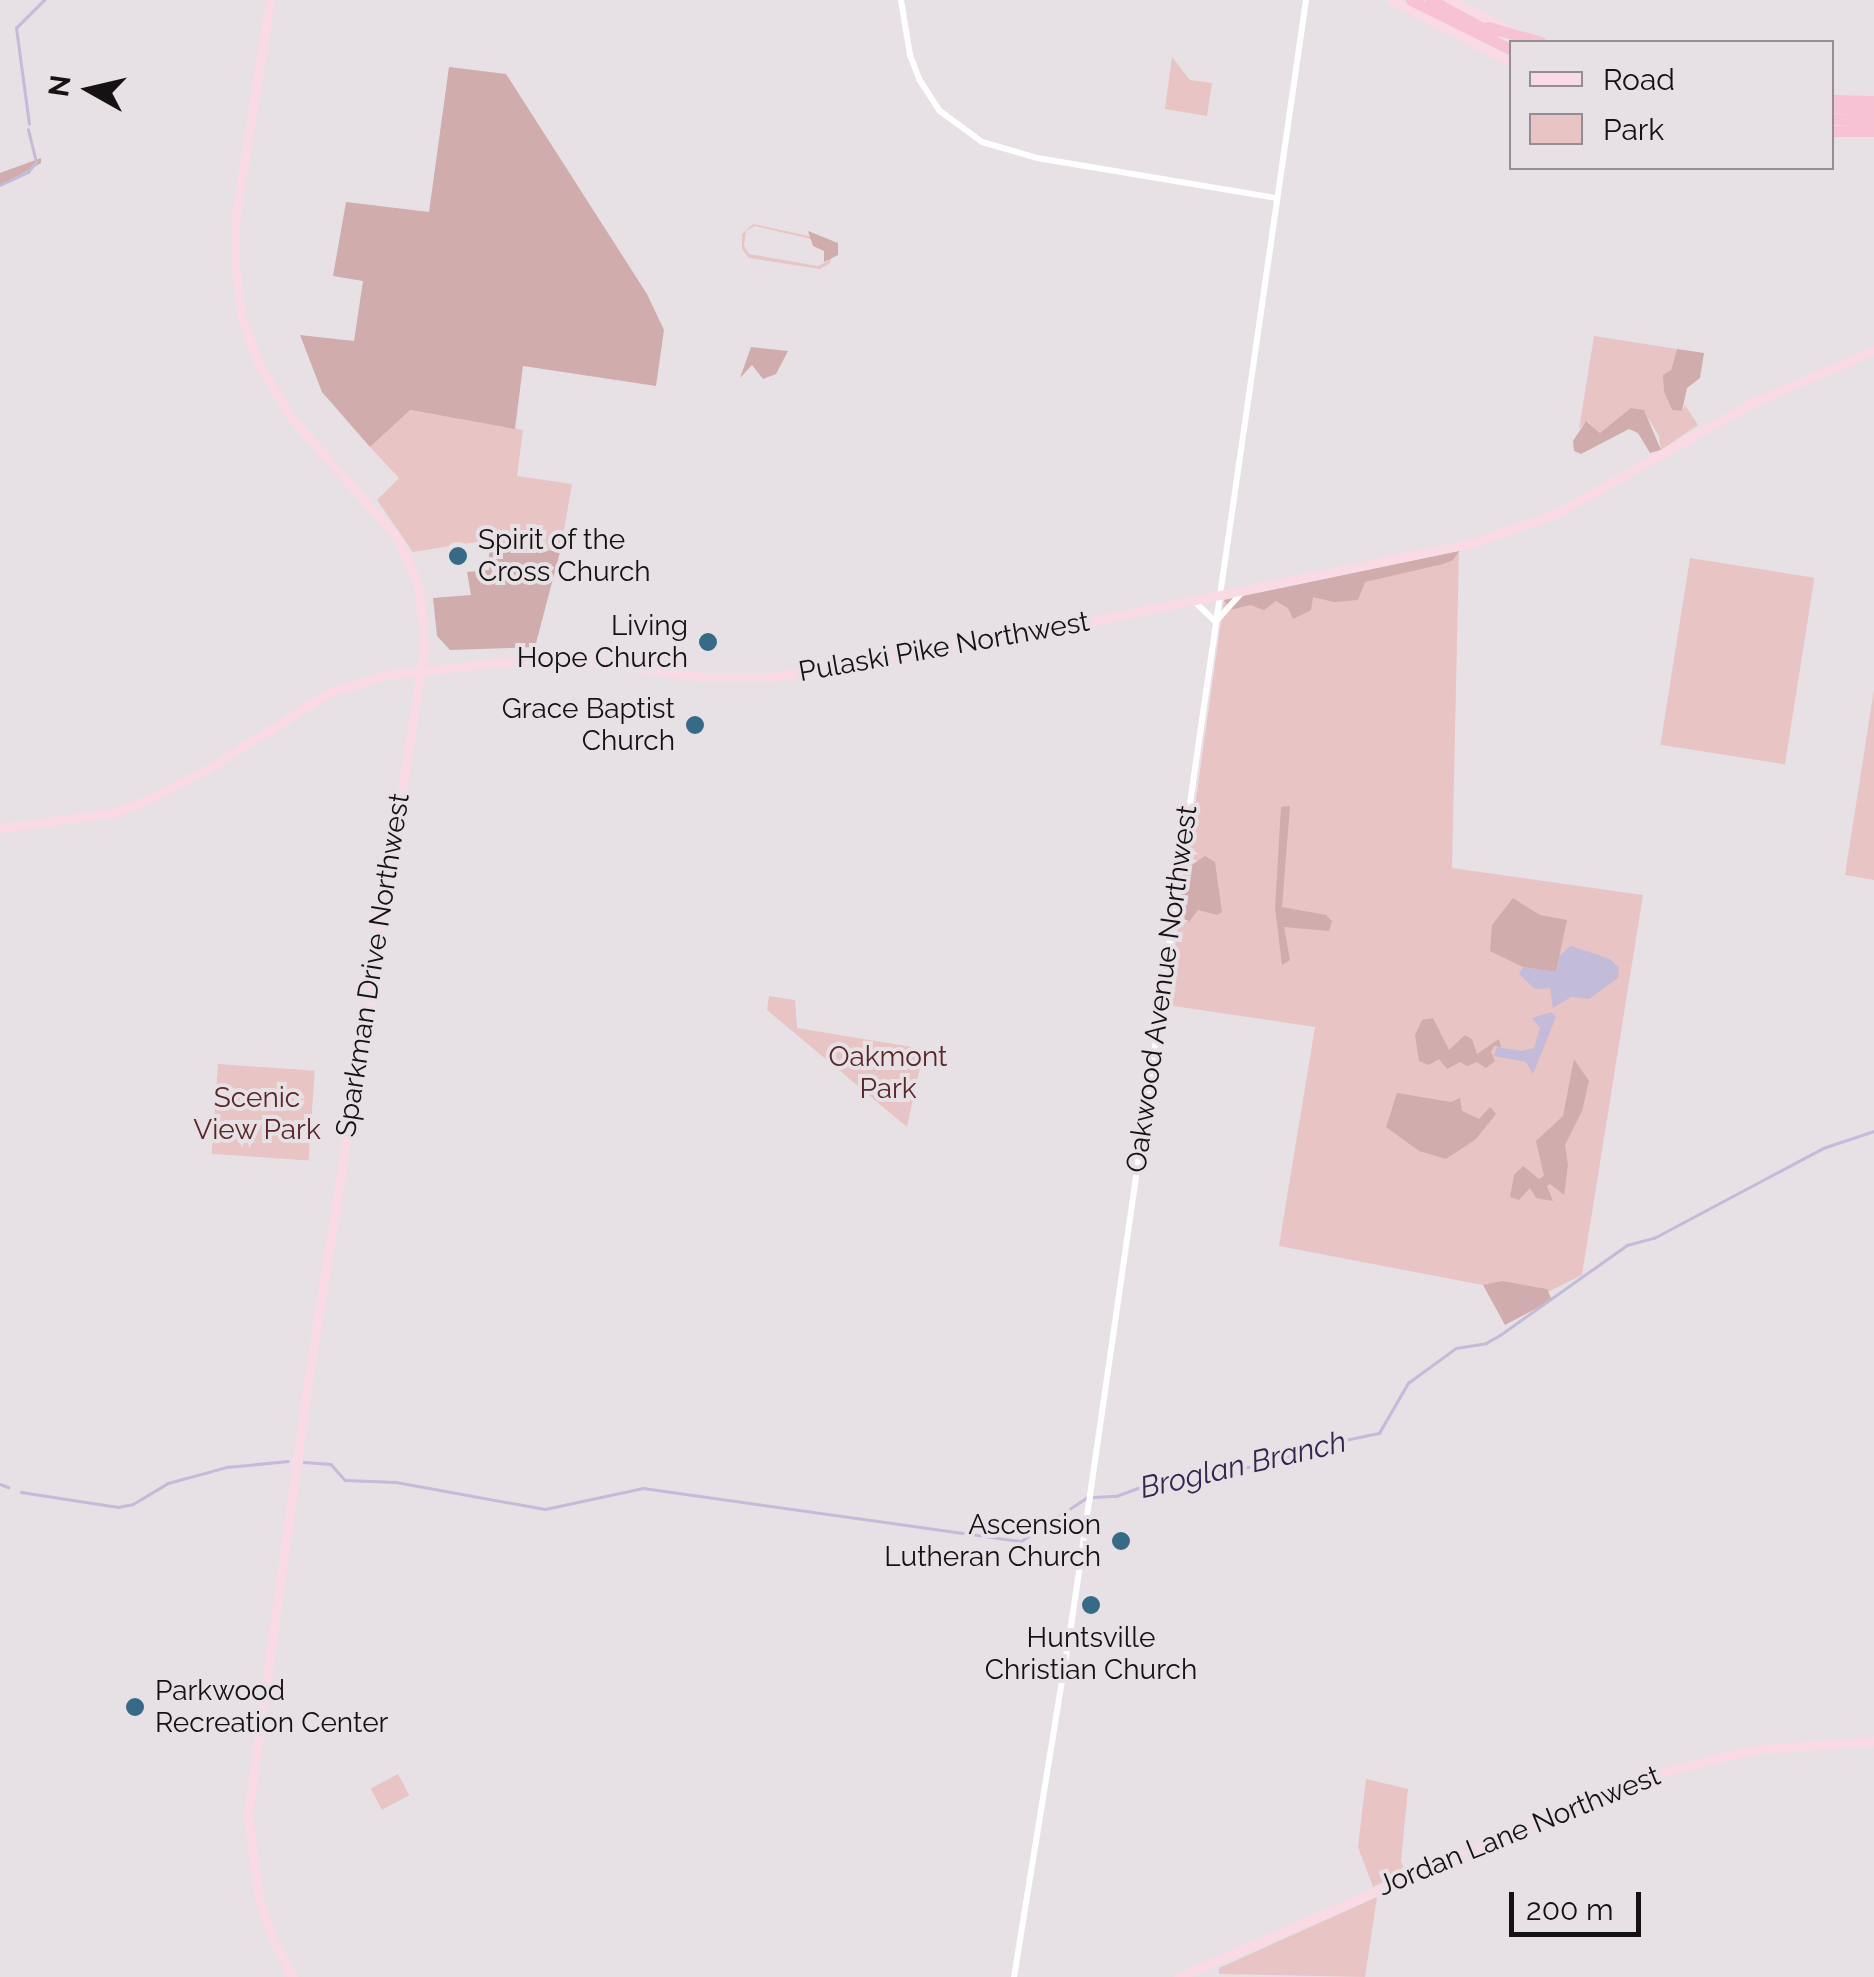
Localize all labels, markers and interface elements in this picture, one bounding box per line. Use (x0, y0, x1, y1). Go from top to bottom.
north arrow (40, 40, 140, 140)
legend (1509, 40, 1834, 170)
text: Road (1603, 62, 1675, 97)
text: N (42, 73, 78, 99)
text: Park (1603, 112, 1664, 147)
place label: Spirit of the Cross Church (478, 523, 651, 589)
marker: Spirit of the Cross Church (447, 545, 469, 567)
street label: Pulaski Pike Northwest (796, 605, 1092, 689)
place label: Living Hope Church (517, 609, 688, 675)
marker: Living Hope Church (697, 631, 719, 653)
place label: Grace Baptist Church (502, 692, 675, 758)
marker: Grace Baptist Church (684, 714, 706, 736)
street label: Sparkman Drive Northwest (329, 791, 417, 1139)
street label: Oakwood Avenue Northwest (1120, 803, 1204, 1175)
park label: Oakmont Park (829, 1040, 947, 1106)
park label: Scenic View Park (193, 1081, 321, 1147)
water label: Broglan Branch (1136, 1424, 1350, 1506)
place label: Ascension Lutheran Church (884, 1508, 1101, 1574)
marker: Ascension Lutheran Church (1110, 1530, 1132, 1552)
marker: Huntsville Christian Church (1080, 1594, 1102, 1616)
place label: Huntsville Christian Church (985, 1621, 1197, 1687)
place label: Parkwood Recreation Center (155, 1674, 388, 1740)
marker: Parkwood Recreation Center (124, 1696, 146, 1718)
street label: Jordan Lane Northwest (1373, 1759, 1665, 1903)
scale bar (1514, 1872, 1646, 1934)
text: 200 m (1526, 1892, 1614, 1927)

